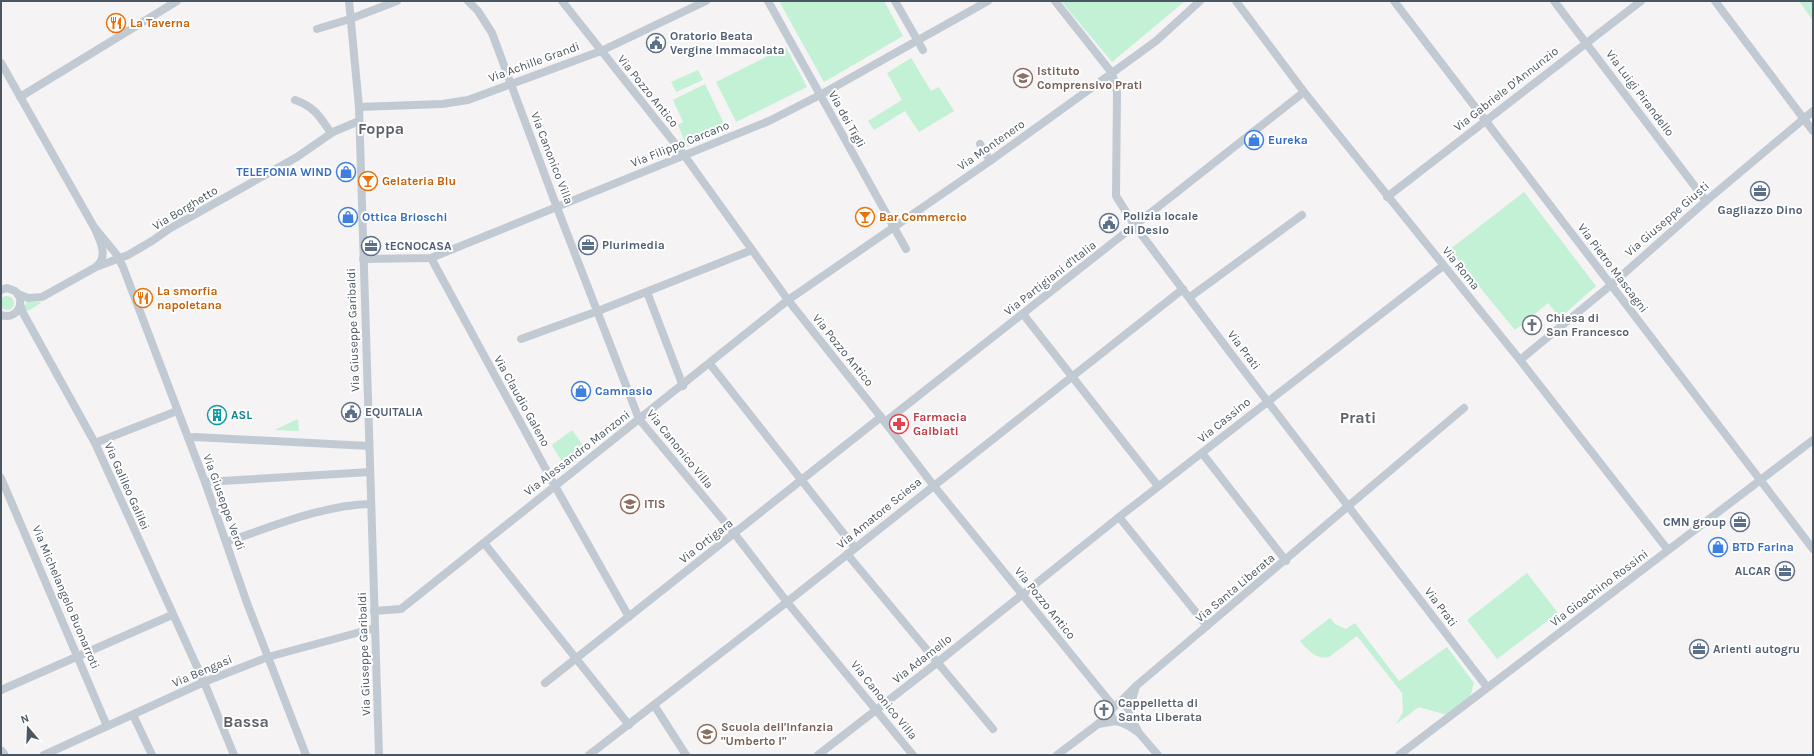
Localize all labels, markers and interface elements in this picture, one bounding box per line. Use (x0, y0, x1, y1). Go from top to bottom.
restaurant icon: La Taverna (105, 12, 127, 34)
place label: La Taverna (130, 16, 190, 30)
place label: Oratorio Beata Vergine Immacolata (670, 29, 785, 57)
public building icon: Oratorio Beata Vergine Immacolata (645, 32, 667, 54)
street label: Via Achille Grandi (486, 39, 582, 85)
street label: Via Gabriele D'Annunzio (1451, 44, 1561, 134)
street label: Via Luigi Pirandello (1603, 47, 1677, 139)
street label: Via Pozzo Antico (615, 52, 681, 130)
place label: Istituto Comprensivo Prati (1037, 64, 1142, 92)
school or university icon: Istituto Comprensivo Prati (1012, 67, 1034, 89)
street label: Via dei Tigli (826, 88, 868, 150)
street label: Via Canonico Villa (528, 110, 576, 206)
street label: Via Montenero (955, 117, 1027, 173)
street label: Via Filippo Carcano (629, 118, 731, 170)
district label: Foppa (358, 119, 404, 138)
shop icon: Eureka (1243, 129, 1265, 151)
place label: Eureka (1268, 133, 1308, 147)
shop icon: TELEFONIA WIND (335, 161, 357, 183)
place label: TELEFONIA WIND (236, 165, 332, 179)
bar icon: Gelateria Blu (357, 170, 379, 192)
place label: Gelateria Blu (382, 174, 456, 188)
street label: Via Giuseppe Giusti (1622, 179, 1712, 259)
office icon: Gagliazzo Dino (1749, 180, 1771, 202)
street label: Via Borghetto (150, 183, 220, 233)
place label: Gagliazzo Dino (1718, 203, 1803, 217)
shop icon: Ottica Brioschi (337, 206, 359, 228)
bar icon: Bar Commercio (854, 206, 876, 228)
place label: Polizia locale di Desio (1123, 209, 1198, 237)
place label: Ottica Brioschi (362, 210, 447, 224)
place label: Bar Commercio (879, 210, 967, 224)
public building icon: Polizia locale di Desio (1098, 212, 1120, 234)
street label: Via Pietro Mascagni (1575, 221, 1651, 315)
office icon: Plurimedia (577, 234, 599, 256)
office icon: tECNOCASA (360, 235, 382, 257)
place label: Plurimedia (602, 238, 665, 252)
street label: Via Partigiani d'Italia (1001, 238, 1099, 318)
place label: tECNOCASA (385, 239, 452, 253)
street label: Via Roma (1439, 244, 1483, 292)
street label: Via Giuseppe Garibaldi (344, 268, 362, 392)
place label: La smorfia napoletana (157, 284, 222, 312)
restaurant icon: La smorfia napoletana (132, 287, 154, 309)
street label: Via Pozzo Antico (810, 311, 876, 389)
place label: Chiesa di San Francesco (1546, 311, 1629, 339)
church icon: Chiesa di San Francesco (1521, 314, 1543, 336)
street label: Via Prati (1225, 328, 1263, 372)
street label: Via Claudio Galeno (491, 353, 553, 449)
shop icon: Camnasio (570, 380, 592, 402)
place label: Camnasio (595, 384, 653, 398)
street label: Via Cassino (1195, 395, 1253, 445)
public building icon: EQUITALIA (340, 401, 362, 423)
building icon: ASL (206, 404, 228, 426)
place label: EQUITALIA (365, 405, 423, 419)
street label: Via Alessandro Manzoni (521, 407, 633, 499)
street label: Via Canonico Villa (644, 407, 716, 491)
place label: ASL (231, 408, 252, 422)
district label: Prati (1340, 408, 1376, 427)
place label: Farmacia Galbiati (913, 410, 967, 438)
pharmacy icon: Farmacia Galbiati (888, 413, 910, 435)
street label: Via Galileo Galilei (101, 440, 153, 532)
street label: Via Giuseppe Verdi (200, 452, 248, 552)
street label: Via Amatore Sciesa (834, 475, 924, 551)
school or university icon: ITIS (619, 493, 641, 515)
place label: ITIS (644, 497, 665, 511)
office icon: CMN group (1729, 511, 1751, 533)
place label: CMN group (1663, 515, 1726, 529)
street label: Via Ortigara (676, 516, 736, 566)
street label: Via Michelangelo Buonarroti (29, 523, 103, 671)
shop icon: BTD Farina (1707, 536, 1729, 558)
place label: BTD Farina (1732, 540, 1794, 554)
street label: Via Gioachino Rossini (1547, 547, 1651, 629)
street label: Via Santa Liberata (1192, 551, 1278, 625)
office icon: ALCAR (1774, 560, 1796, 582)
street label: Via Pozzo Antico (1012, 564, 1078, 642)
place label: ALCAR (1735, 564, 1771, 578)
street label: Via Prati (1422, 585, 1460, 629)
street label: Via Giuseppe Garibaldi (355, 592, 373, 716)
street label: Via Adamello (890, 632, 954, 686)
office icon: Arienti autogru (1688, 638, 1710, 660)
place label: Arienti autogru (1713, 642, 1800, 656)
street label: Via Bengasi (170, 652, 234, 690)
street label: Via Canonico Villa (848, 658, 920, 742)
place label: Cappelletta di Santa Liberata (1118, 696, 1202, 724)
church icon: Cappelletta di Santa Liberata (1093, 699, 1115, 721)
north arrow (8, 708, 48, 748)
text: N (19, 712, 31, 726)
district label: Bassa (223, 712, 269, 731)
place label: Scuola dell'Infanzia "Umberto I" (721, 720, 833, 748)
school or university icon: Scuola dell'Infanzia "Umberto I" (696, 723, 718, 745)

